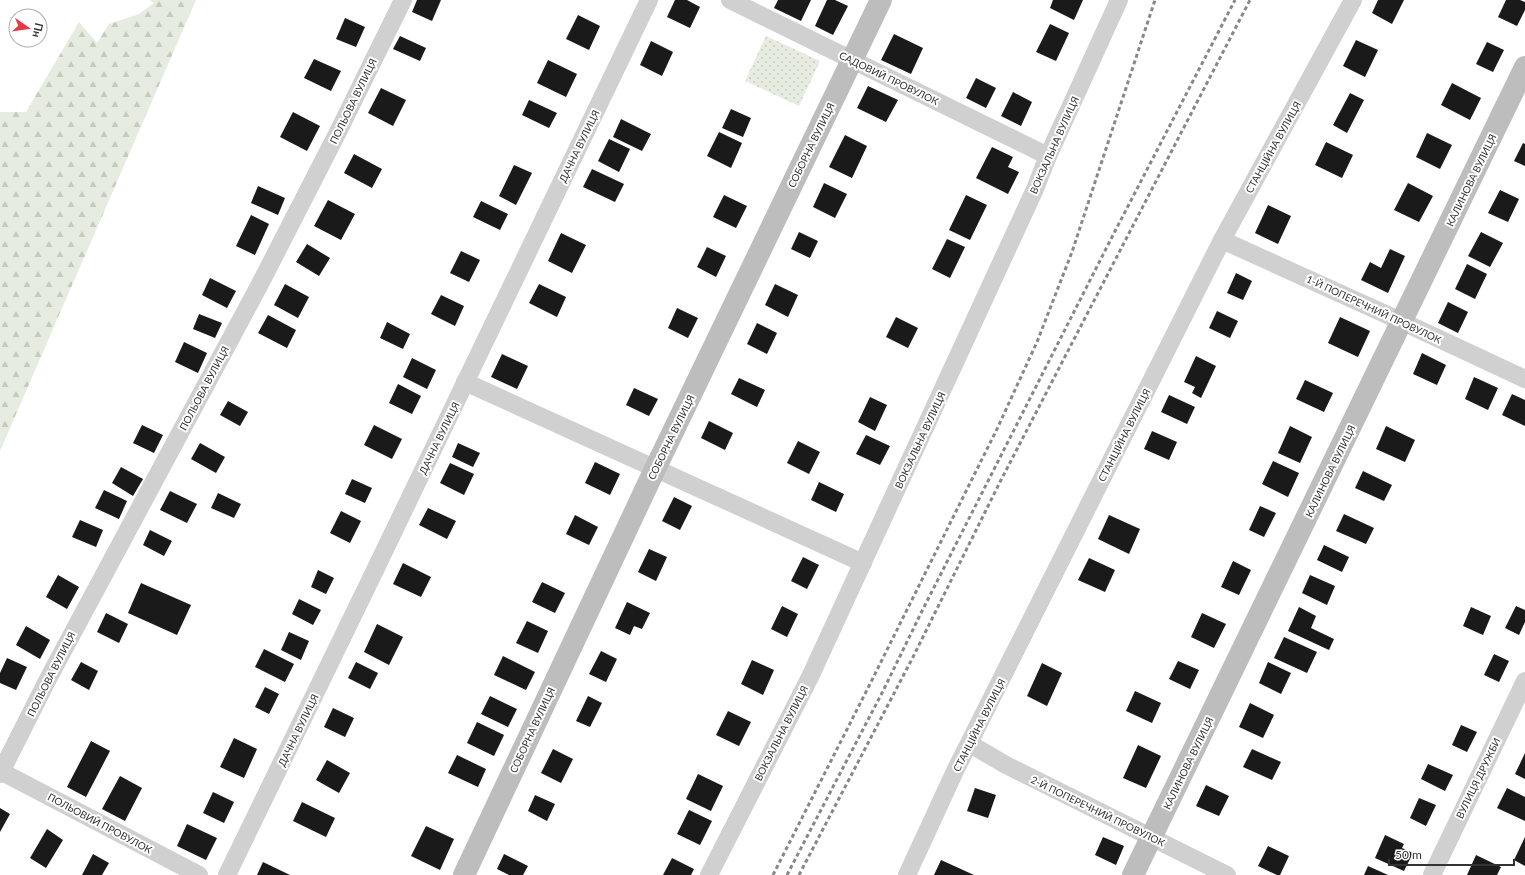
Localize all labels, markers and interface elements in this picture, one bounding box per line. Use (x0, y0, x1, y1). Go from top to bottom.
north arrow (8, 8, 48, 48)
text: Пн (30, 22, 46, 39)
street label: САДОВИЙ ПРОВУЛОК (837, 49, 941, 107)
street label: ПОЛЬОВА ВУЛИЦЯ (327, 56, 379, 146)
street label: ВОКЗАЛЬНА ВУЛИЦЯ (1027, 94, 1081, 196)
street label: СТАНЦІЙНА ВУЛИЦЯ (1243, 99, 1303, 195)
street label: СОБОРНА ВУЛИЦЯ (785, 101, 837, 189)
street label: ДАЧНА ВУЛИЦЯ (556, 108, 602, 184)
street label: КАЛИНОВА ВУЛИЦЯ (1443, 132, 1499, 228)
street label: 1-Й ПОПЕРЕЧНИЙ ПРОВУЛОК (1305, 272, 1444, 346)
street label: ПОЛЬОВА ВУЛИЦЯ (177, 344, 231, 432)
street label: СТАНЦІЙНА ВУЛИЦЯ (1095, 386, 1153, 484)
street label: ВОКЗАЛЬНА ВУЛИЦЯ (892, 390, 948, 490)
street label: СОБОРНА ВУЛИЦЯ (645, 393, 697, 481)
street label: ДАЧНА ВУЛИЦЯ (416, 400, 462, 476)
street label: КАЛИНОВА ВУЛИЦЯ (1302, 423, 1358, 519)
street label: ПОЛЬОВА ВУЛИЦЯ (24, 630, 78, 718)
street label: СТАНЦІЙНА ВУЛИЦЯ (950, 676, 1008, 774)
street label: ВОКЗАЛЬНА ВУЛИЦЯ (752, 683, 810, 783)
street label: СОБОРНА ВУЛИЦЯ (507, 685, 557, 775)
street label: ДАЧНА ВУЛИЦЯ (275, 692, 321, 768)
street label: КАЛИНОВА ВУЛИЦЯ (1160, 715, 1216, 811)
street label: ВУЛИЦЯ ДРУЖБИ (1453, 736, 1503, 820)
street label: 2-Й ПОПЕРЕЧНИЙ ПРОВУЛОК (1029, 773, 1167, 849)
street label: ПОЛЬОВИЙ ПРОВУЛОК (46, 790, 154, 856)
scale bar (1389, 841, 1514, 867)
text: 50 m (1395, 847, 1422, 862)

